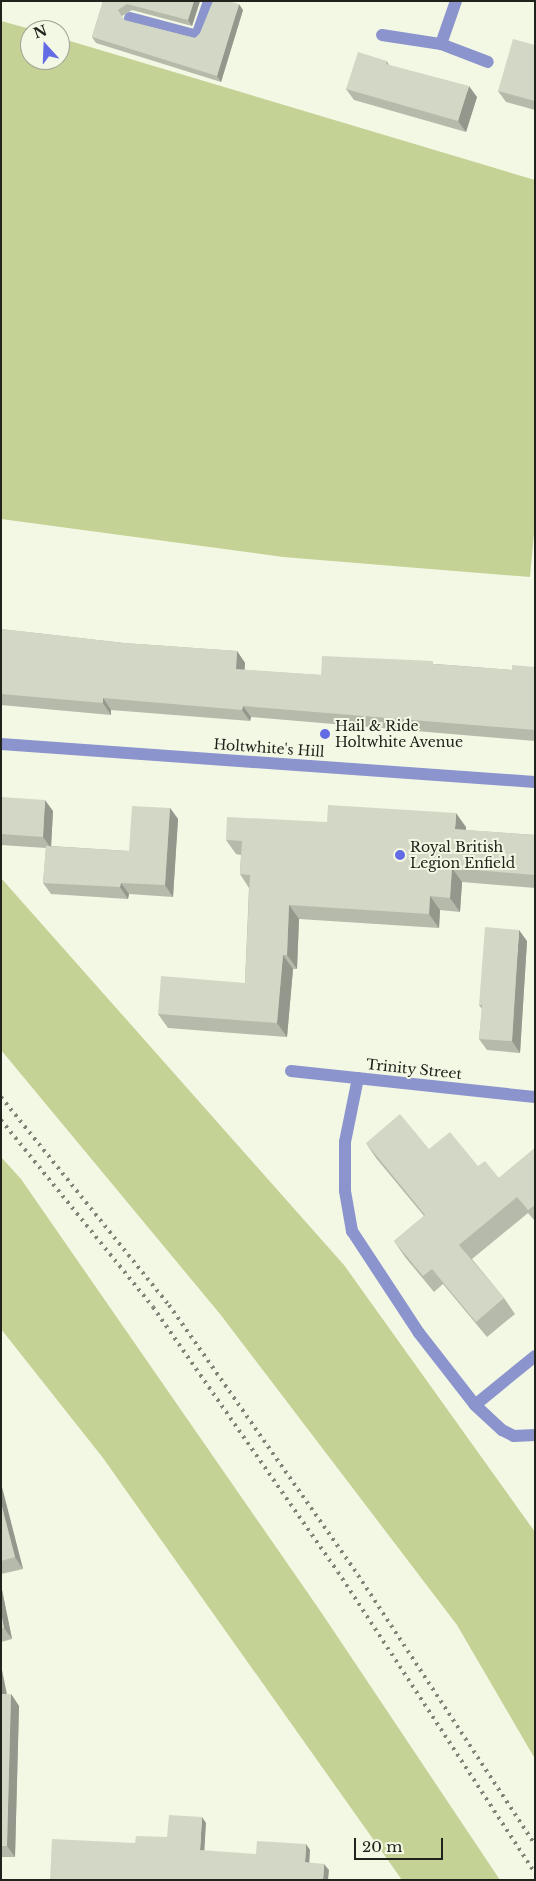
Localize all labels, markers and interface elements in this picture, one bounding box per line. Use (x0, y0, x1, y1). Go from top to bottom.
north arrow (20, 20, 70, 70)
text: N (31, 21, 49, 43)
place label: Hail & Ride Holtwhite Avenue (335, 718, 463, 750)
marker: Hail & Ride Holtwhite Avenue (319, 728, 331, 740)
street label: Holtwhite's Hill (213, 736, 325, 760)
place label: Royal British Legion Enfield (410, 839, 515, 872)
marker: Royal British Legion Enfield (394, 849, 406, 861)
street label: Trinity Street (365, 1056, 463, 1082)
scale bar (356, 1828, 445, 1860)
text: 20 m (362, 1837, 402, 1856)

